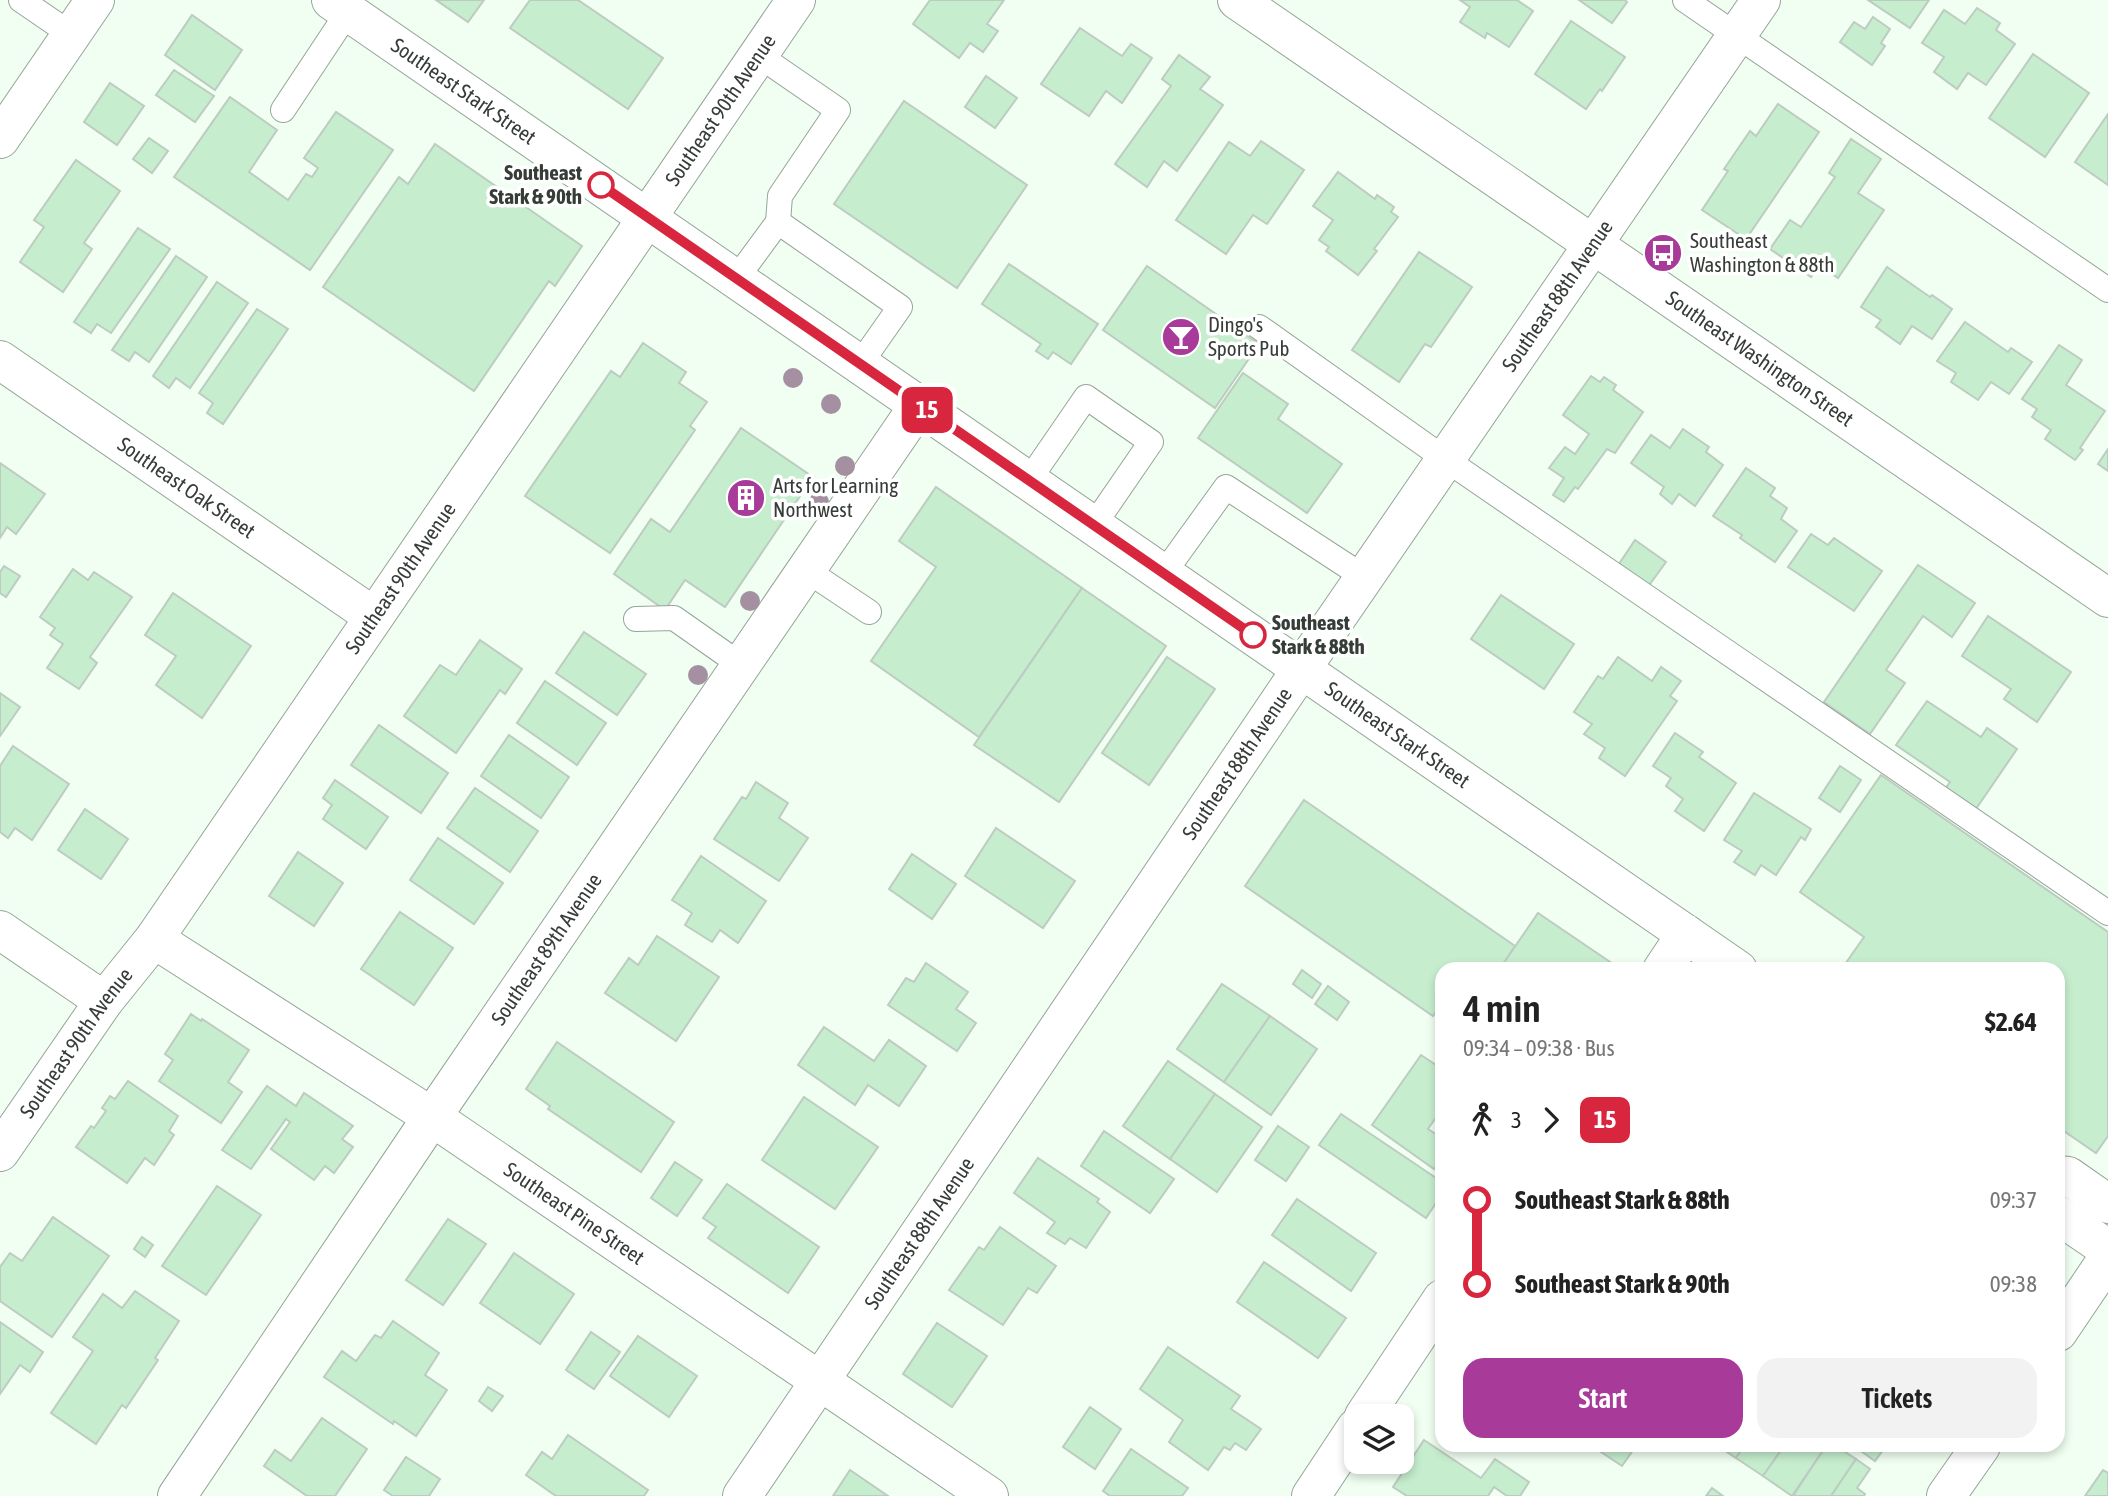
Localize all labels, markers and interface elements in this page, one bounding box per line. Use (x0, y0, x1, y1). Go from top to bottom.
street label: Southeast 90th Avenue (660, 29, 780, 190)
street label: Southeast Stark Street (387, 32, 541, 149)
place label: Southeast Stark & 90th (489, 160, 582, 208)
marker: Southeast Stark & 90th (588, 172, 614, 198)
street label: Southeast 88th Avenue (1497, 215, 1617, 375)
place label: Southeast Washington & 88th (1690, 228, 1835, 276)
bus stop icon: Southeast Washington & 88th (1642, 232, 1684, 274)
street label: Southeast Washington Street (1662, 285, 1858, 431)
place label: Dingo's Sports Pub (1208, 312, 1289, 360)
bar icon: Dingo's Sports Pub (1160, 316, 1202, 358)
line badge: 15 (895, 387, 958, 433)
text: 15 (916, 396, 938, 423)
street label: Southeast Oak Street (114, 432, 260, 543)
place label: Arts for Learning Northwest (773, 473, 898, 521)
building icon: Arts for Learning Northwest (725, 477, 767, 519)
street label: Southeast 90th Avenue (340, 497, 460, 658)
place label: Southeast Stark & 88th (1272, 610, 1365, 658)
marker: Southeast Stark & 88th (1240, 622, 1266, 648)
street label: Southeast Stark Street (1321, 676, 1475, 792)
street label: Southeast 88th Avenue (1177, 683, 1296, 844)
street label: Southeast 89th Avenue (486, 869, 606, 1029)
street label: Southeast 90th Avenue (14, 963, 137, 1122)
text: 4 min (1463, 987, 1541, 1030)
text: $2.64 (1985, 1007, 2037, 1037)
text: 09:34 – 09:38 · Bus (1463, 1035, 1615, 1061)
icon: walk (1463, 1101, 1501, 1139)
icon: forward (1532, 1101, 1570, 1139)
text: 15 (1594, 1106, 1616, 1133)
text: 3 (1511, 1107, 1522, 1133)
street label: Southeast 88th Avenue (859, 1152, 979, 1313)
street label: Southeast Pine Street (500, 1157, 649, 1269)
text: Southeast Stark & 88th (1515, 1185, 1730, 1215)
text: 09:37 (1990, 1187, 2037, 1213)
text: Southeast Stark & 90th (1515, 1269, 1730, 1299)
text: 09:38 (1990, 1271, 2037, 1297)
button: Start (1463, 1358, 1743, 1438)
button: Tickets (1757, 1358, 2037, 1438)
map controls (1344, 1404, 1414, 1474)
button: layers (1344, 1404, 1414, 1474)

